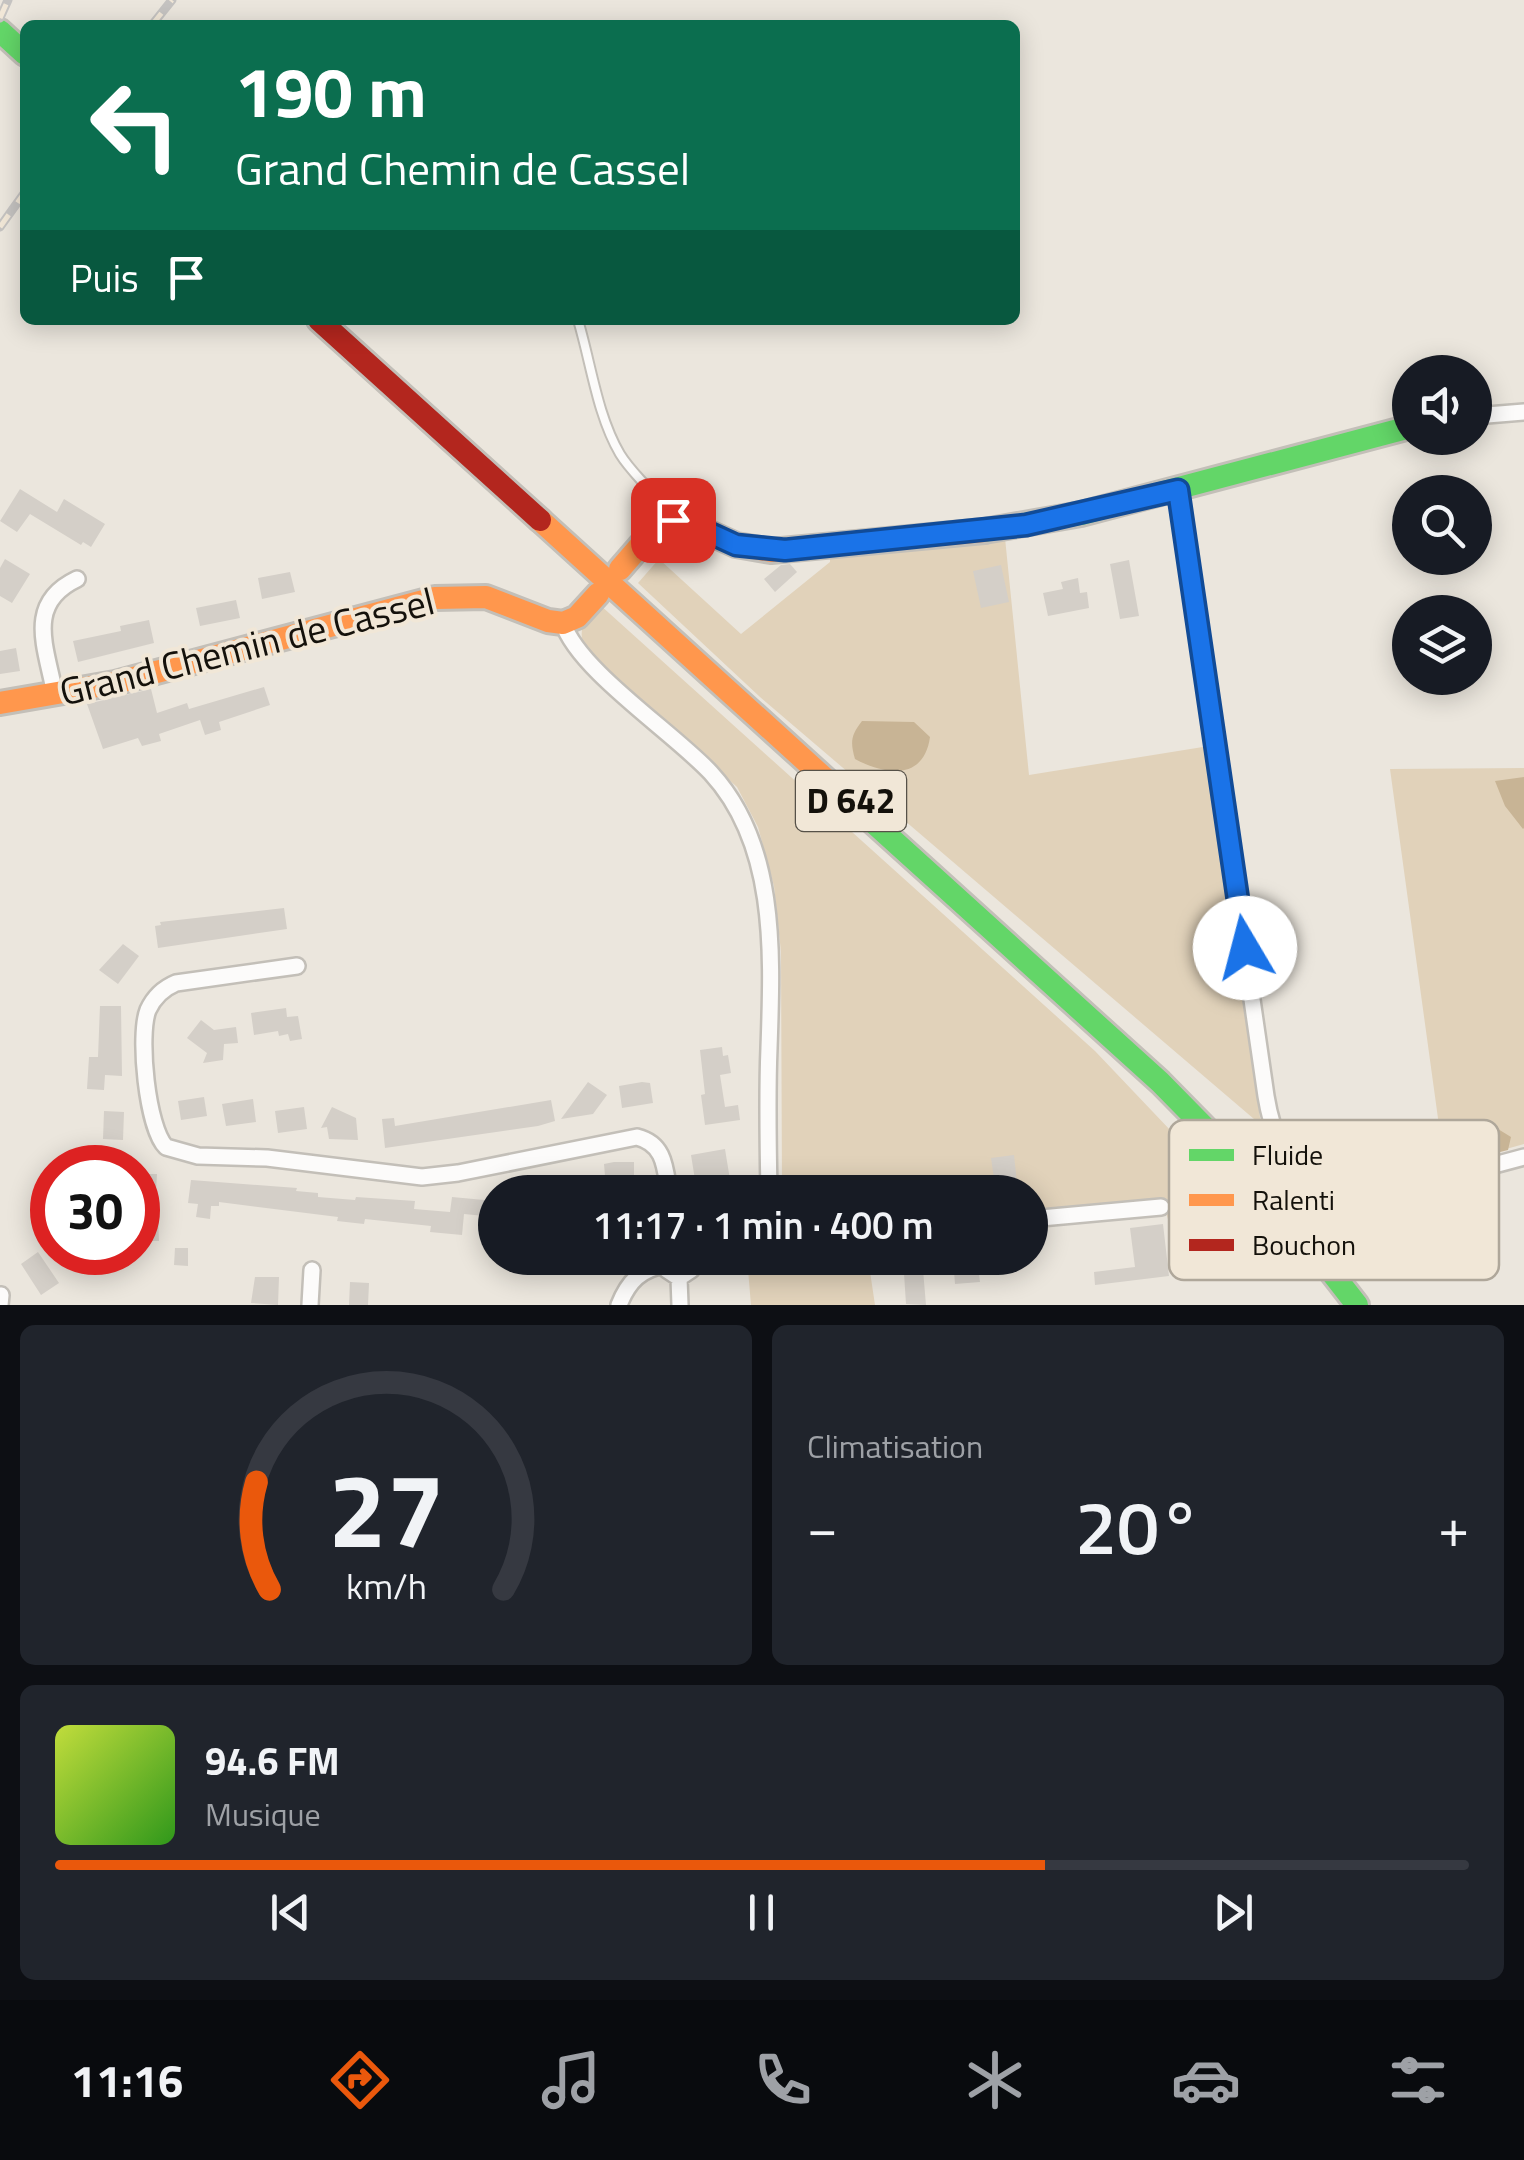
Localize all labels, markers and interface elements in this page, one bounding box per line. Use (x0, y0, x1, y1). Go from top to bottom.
text: 190 m (235, 38, 427, 144)
icon: left (70, 60, 200, 190)
text: Grand Chemin de Cassel (235, 134, 690, 202)
text: Puis (70, 249, 139, 307)
icon: arrive (159, 250, 214, 305)
map controls (1392, 355, 1492, 695)
button: sound (1392, 355, 1492, 455)
button: search (1392, 475, 1492, 575)
pin (631, 478, 716, 563)
icon: arrive (646, 493, 701, 548)
street label: Grand Chemin de Cassel (53, 571, 440, 721)
button: layers (1392, 595, 1492, 695)
road number: D 642 (796, 771, 906, 831)
position arrow (1193, 896, 1297, 1000)
legend (1169, 1120, 1499, 1280)
text: Fluide (1252, 1133, 1323, 1176)
speed limit sign: 30 (30, 1145, 160, 1275)
text: Ralenti (1252, 1178, 1335, 1221)
text: 11:17 · 1 min · 400 m (592, 1196, 934, 1254)
text: Bouchon (1252, 1223, 1356, 1266)
text: Climatisation (807, 1422, 983, 1470)
text: 27 (328, 1429, 444, 1587)
text: 20° (1075, 1469, 1201, 1583)
text: − (807, 1485, 838, 1568)
text: + (1438, 1485, 1469, 1568)
text: km/h (346, 1558, 426, 1613)
text: 94.6 FM (205, 1732, 340, 1790)
text: Musique (205, 1790, 321, 1838)
icon: previous (263, 1885, 318, 1940)
icon: pause (734, 1885, 789, 1940)
icon: next (1206, 1885, 1261, 1940)
icon: directions (325, 2045, 395, 2115)
icon: music (536, 2045, 606, 2115)
icon: phone (748, 2045, 818, 2115)
icon: climate (960, 2045, 1030, 2115)
icon: car (1171, 2045, 1241, 2115)
icon: filters (1383, 2045, 1453, 2115)
text: 11:16 (71, 2046, 183, 2114)

